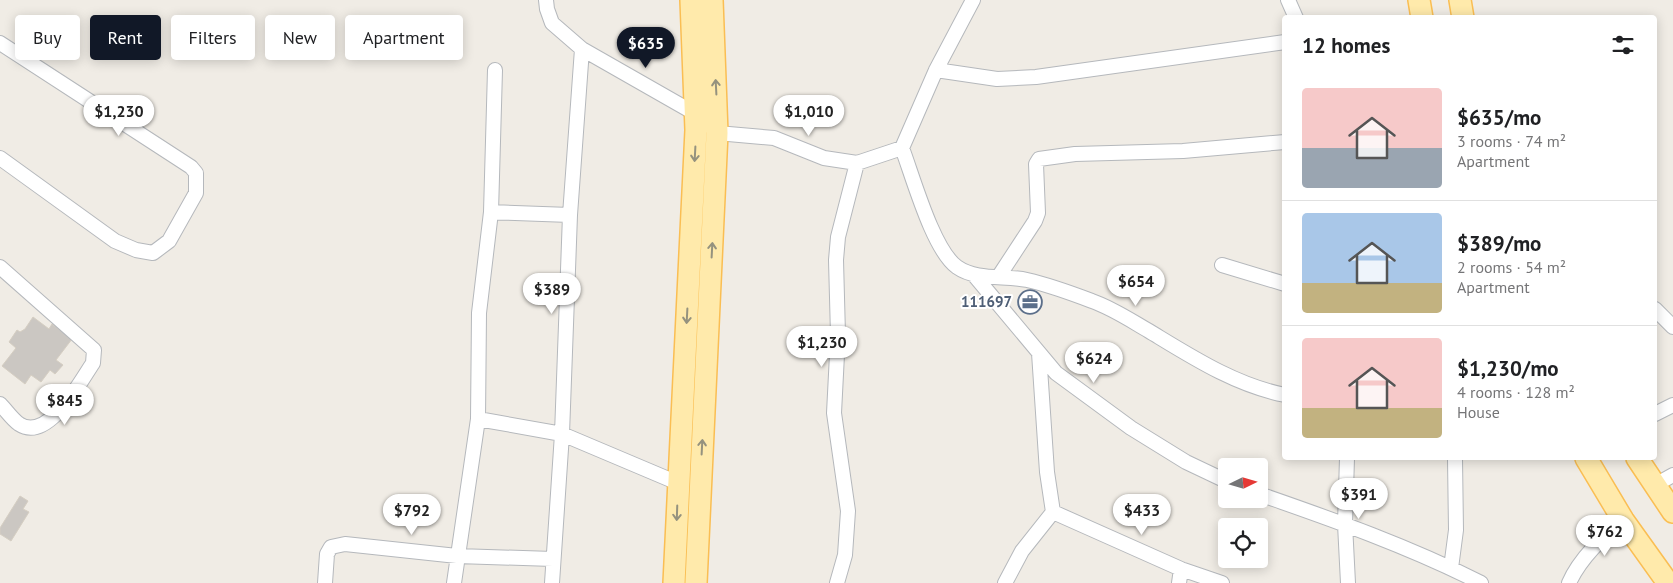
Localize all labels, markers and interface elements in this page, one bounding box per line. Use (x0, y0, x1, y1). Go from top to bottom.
chip: Buy (15, 15, 80, 60)
chip: Rent (90, 15, 161, 60)
chip: Filters (171, 15, 255, 60)
chip: New (265, 15, 335, 60)
chip: Apartment (345, 15, 463, 60)
pin: $635 (616, 27, 676, 69)
icon: filters (1609, 31, 1637, 59)
text: 12 homes (1302, 32, 1390, 59)
text: $635 (628, 33, 664, 53)
one-way arrow (711, 80, 720, 96)
pin: $1,230 (78, 94, 160, 137)
pin: $1,010 (768, 94, 850, 137)
text: $1,230 (94, 101, 144, 121)
text: $1,010 (784, 101, 834, 121)
text: $635/mo (1457, 104, 1541, 131)
icon: home (1342, 108, 1402, 168)
text: 3 rooms · 74 m² (1457, 131, 1566, 151)
one-way arrow (690, 145, 699, 161)
text: Apartment (1457, 151, 1530, 171)
text: $389/mo (1457, 230, 1541, 257)
icon: home (1342, 233, 1402, 293)
one-way arrow (707, 242, 716, 258)
text: 2 rooms · 54 m² (1457, 257, 1566, 277)
pin: $654 (1106, 264, 1166, 307)
text: $654 (1118, 271, 1154, 291)
pin: $389 (522, 272, 582, 315)
text: Apartment (1457, 277, 1530, 297)
text: $389 (534, 279, 570, 299)
office icon: 111697 (1017, 289, 1043, 315)
place label: 111697 (961, 292, 1012, 311)
one-way arrow (682, 308, 691, 324)
pin: $1,230 (781, 326, 863, 368)
text: $1,230 (797, 332, 847, 352)
pin: $624 (1064, 342, 1124, 384)
text: $624 (1076, 348, 1112, 368)
text: $1,230/mo (1457, 355, 1559, 382)
icon: home (1342, 358, 1402, 418)
text: 4 rooms · 128 m² (1457, 382, 1575, 402)
pin: $845 (35, 384, 95, 426)
text: $845 (47, 390, 83, 410)
text: House (1457, 402, 1500, 422)
one-way arrow (698, 439, 707, 455)
north arrow (1218, 458, 1268, 508)
map controls (1218, 458, 1268, 568)
pin: $391 (1329, 478, 1389, 520)
text: $391 (1341, 484, 1377, 504)
pin: $792 (382, 494, 442, 536)
pin: $433 (1112, 494, 1172, 536)
text: $792 (394, 500, 430, 520)
text: $433 (1124, 500, 1160, 520)
one-way arrow (672, 504, 682, 521)
pin: $762 (1575, 514, 1635, 557)
button: locate (1218, 518, 1268, 568)
text: $762 (1587, 521, 1623, 541)

